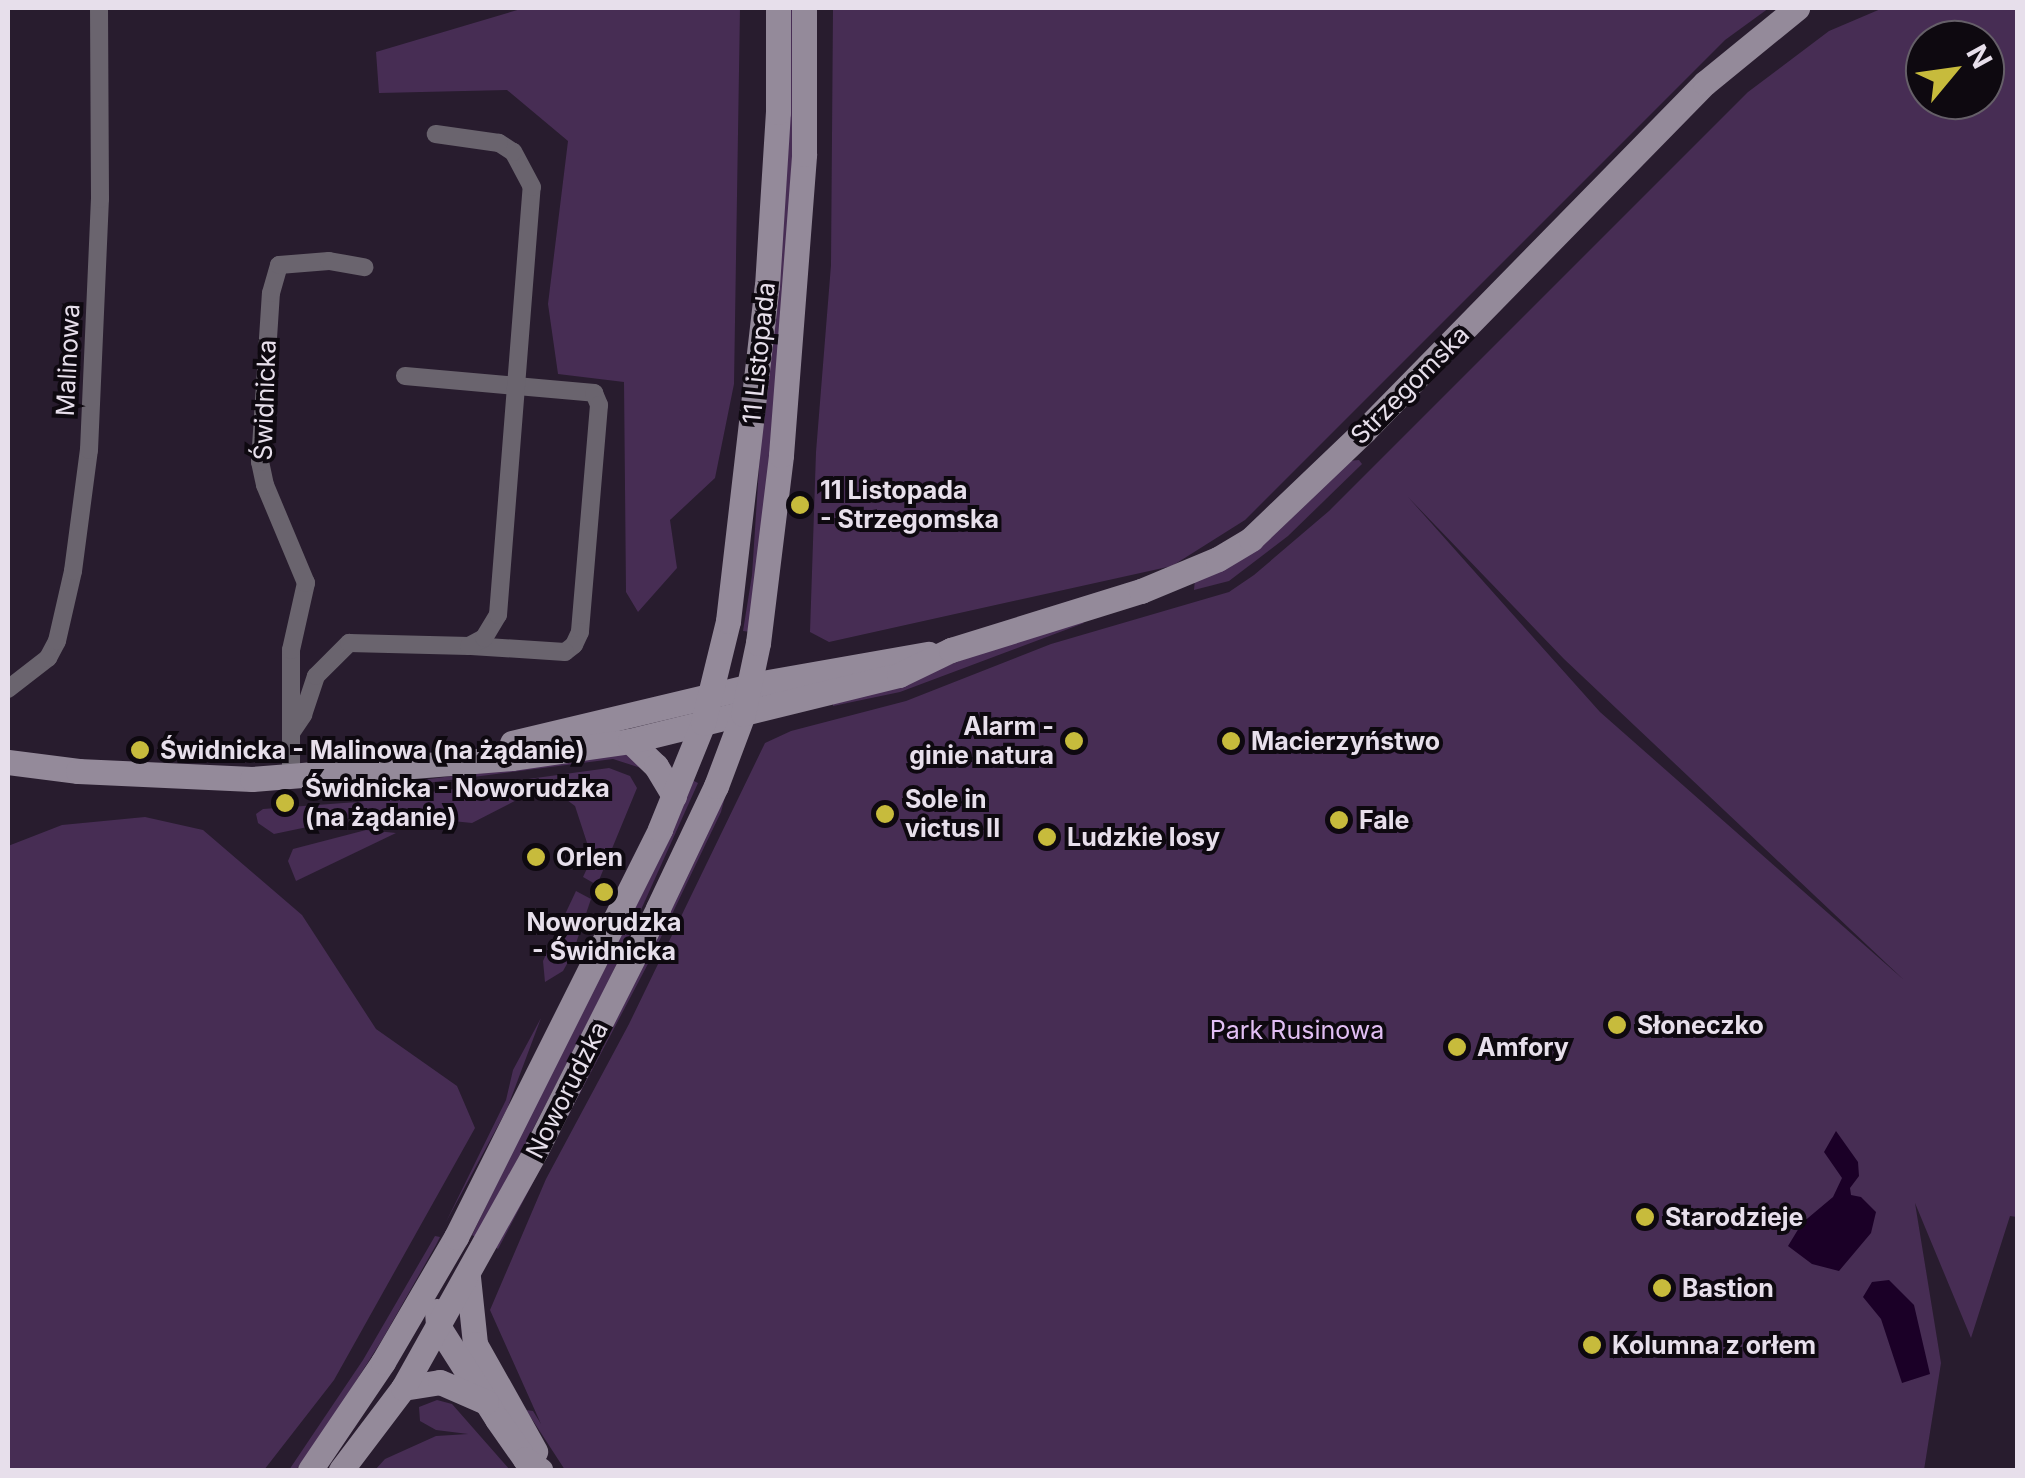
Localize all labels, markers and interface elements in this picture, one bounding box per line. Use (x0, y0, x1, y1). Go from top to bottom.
north arrow (1905, 20, 2005, 120)
text: N (1959, 39, 2000, 74)
street label: 11 Listopada (737, 281, 781, 425)
street label: Malinowa (50, 303, 86, 417)
street label: Strzegomska (1345, 320, 1475, 450)
street label: Świdnicka (248, 339, 282, 461)
place label: 11 Listopada - Strzegomska (820, 476, 999, 535)
marker: 11 Listopada - Strzegomska (789, 494, 811, 516)
place label: Alarm - ginie natura (909, 712, 1054, 771)
place label: Macierzyństwo (1251, 726, 1440, 756)
marker: Alarm - ginie natura (1063, 730, 1085, 752)
marker: Macierzyństwo (1220, 730, 1242, 752)
place label: Świdnicka - Malinowa (na żądanie) (160, 735, 585, 765)
marker: Świdnicka - Malinowa (na żądanie) (129, 739, 151, 761)
place label: Świdnicka - Noworudzka (na żądanie) (305, 774, 610, 833)
place label: Sole in victus II (905, 785, 1000, 844)
marker: Świdnicka - Noworudzka (na żądanie) (274, 792, 296, 814)
marker: Sole in victus II (874, 803, 896, 825)
place label: Fale (1359, 805, 1409, 835)
marker: Fale (1328, 809, 1350, 831)
place label: Ludzkie losy (1067, 822, 1220, 852)
marker: Ludzkie losy (1036, 826, 1058, 848)
place label: Orlen (556, 842, 623, 872)
marker: Orlen (525, 846, 547, 868)
marker: Noworudzka - Świdnicka (593, 881, 615, 903)
place label: Noworudzka - Świdnicka (526, 908, 682, 967)
place label: Słoneczko (1637, 1010, 1764, 1040)
marker: Słoneczko (1606, 1014, 1628, 1036)
park label: Park Rusinowa (1210, 1015, 1384, 1045)
street label: Noworudzka (520, 1017, 614, 1163)
place label: Amfory (1477, 1032, 1569, 1062)
marker: Amfory (1446, 1036, 1468, 1058)
place label: Starodzieje (1665, 1202, 1803, 1232)
marker: Starodzieje (1634, 1206, 1656, 1228)
place label: Bastion (1682, 1273, 1774, 1303)
marker: Bastion (1651, 1277, 1673, 1299)
place label: Kolumna z orłem (1612, 1330, 1816, 1360)
marker: Kolumna z orłem (1581, 1334, 1603, 1356)

